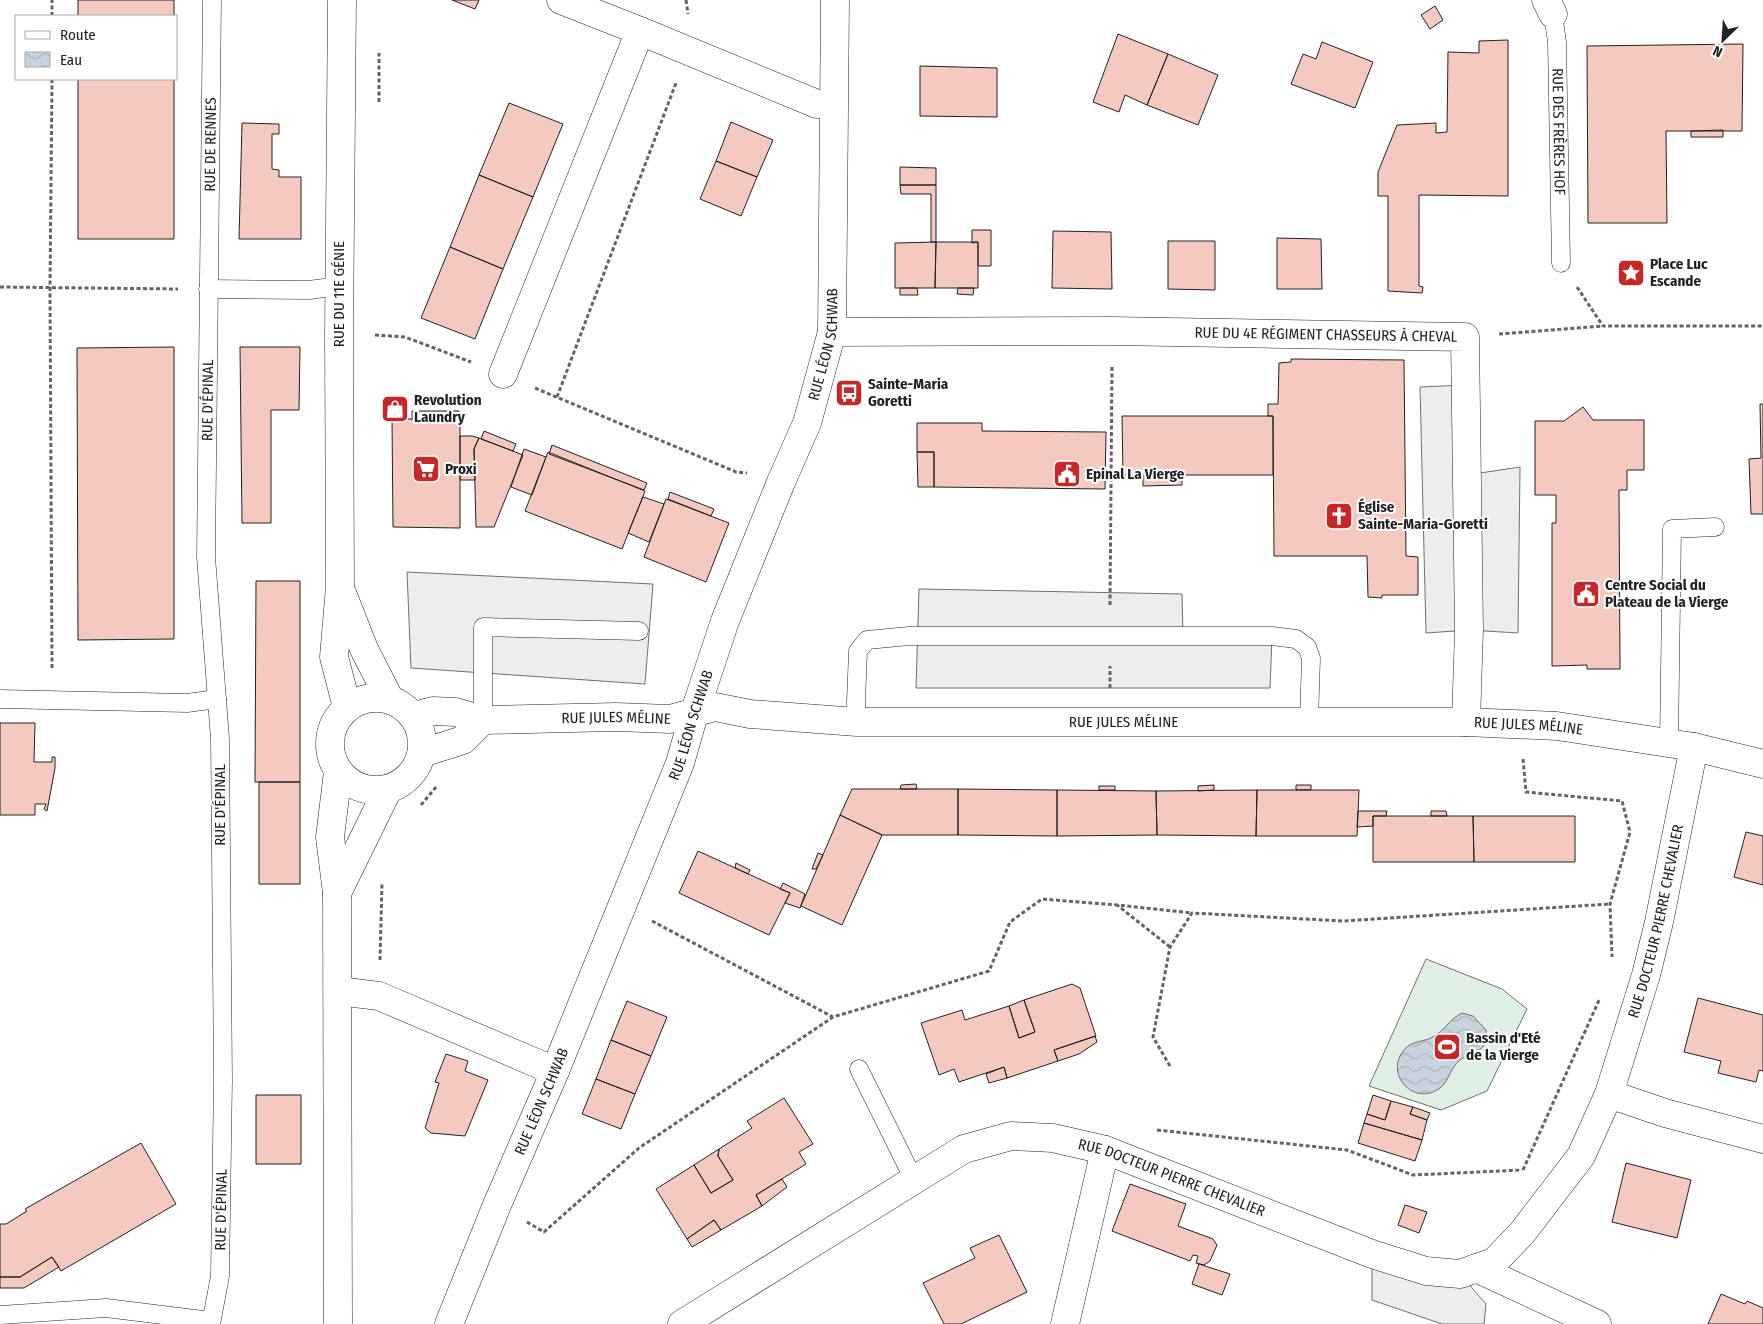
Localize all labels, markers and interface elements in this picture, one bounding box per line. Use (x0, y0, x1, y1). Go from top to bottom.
legend (15, 15, 178, 80)
north arrow (1698, 15, 1748, 65)
text: Route (60, 26, 96, 44)
text: N (1710, 42, 1725, 61)
text: Eau (60, 51, 82, 69)
street label: RUE DES FRÈRES HOF (1548, 68, 1569, 196)
street label: RUE DE RENNES (201, 97, 220, 192)
street label: RUE DU 11E GÉNIE (330, 241, 348, 347)
place label: Place Luc Escande (1650, 255, 1708, 290)
place icon: Place Luc Escande (1616, 258, 1646, 288)
street label: RUE LÉON SCHWAB (805, 288, 841, 403)
street label: RUE DU 4E RÉGIMENT CHASSEURS À CHEVAL (1194, 323, 1458, 346)
street label: RUE D'ÉPINAL (198, 359, 217, 441)
place label: Sainte-Maria Goretti (868, 375, 949, 410)
bus stop icon: Sainte-Maria Goretti (834, 378, 864, 408)
place label: Revolution Laundry (414, 391, 482, 426)
shop icon: Revolution Laundry (380, 394, 410, 424)
supermarket icon: Proxi (411, 454, 441, 484)
public building icon: Epinal La Vierge (1052, 459, 1082, 489)
place label: Proxi (445, 460, 477, 478)
place label: Epinal La Vierge (1086, 465, 1185, 483)
place label: Église Sainte-Maria-Goretti (1358, 498, 1488, 533)
church icon: Église Sainte-Maria-Goretti (1324, 501, 1354, 531)
place label: Centre Social du Plateau de la Vierge (1605, 576, 1729, 611)
public building icon: Centre Social du Plateau de la Vierge (1571, 579, 1601, 609)
street label: RUE LÉON SCHWAB (665, 668, 717, 783)
street label: RUE JULES MÉLINE (561, 708, 671, 728)
street label: RUE JULES MÉLINE (1069, 713, 1178, 731)
street label: RUE JULES MÉLINE (1473, 713, 1584, 739)
street label: RUE D'ÉPINAL (211, 764, 229, 846)
street label: RUE DOCTEUR PIERRE CHEVALIER (1624, 823, 1687, 1020)
place label: Bassin d'Eté de la Vierge (1466, 1029, 1541, 1064)
sports icon: Bassin d'Eté de la Vierge (1432, 1032, 1462, 1062)
street label: RUE LÉON SCHWAB (511, 1045, 572, 1158)
street label: RUE DOCTEUR PIERRE CHEVALIER (1076, 1135, 1268, 1220)
street label: RUE D'ÉPINAL (211, 1169, 231, 1251)

